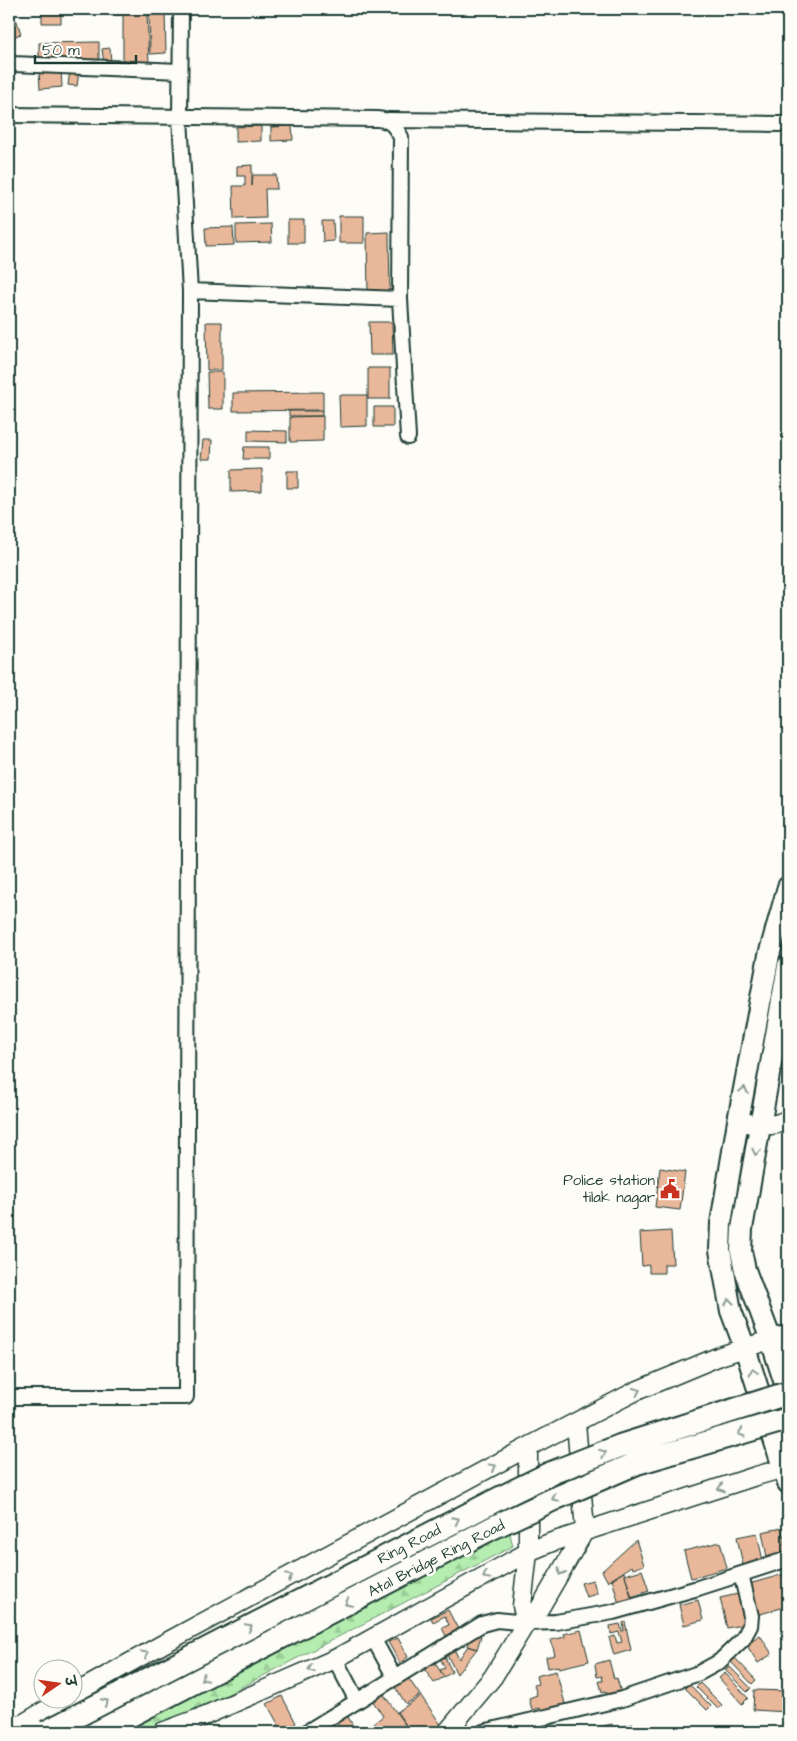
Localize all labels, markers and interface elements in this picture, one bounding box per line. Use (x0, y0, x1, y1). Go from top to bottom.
scale bar (35, 32, 136, 64)
text: 50 m (42, 40, 80, 61)
one-way arrow (738, 1086, 748, 1094)
one-way arrow (751, 1147, 762, 1156)
place label: Police station tilak nagar (563, 1170, 655, 1209)
public building icon: Police station tilak nagar (659, 1178, 681, 1200)
one-way arrow (725, 1298, 735, 1307)
one-way arrow (748, 1369, 758, 1377)
one-way arrow (632, 1387, 641, 1398)
one-way arrow (738, 1427, 746, 1437)
one-way arrow (598, 1448, 607, 1459)
one-way arrow (488, 1463, 497, 1473)
one-way arrow (717, 1482, 725, 1492)
one-way arrow (552, 1492, 561, 1502)
street label: Atal Bridge Ring Road (364, 1515, 509, 1603)
one-way arrow (451, 1516, 460, 1526)
street label: Ring Road (374, 1519, 445, 1570)
one-way arrow (557, 1567, 567, 1576)
one-way arrow (482, 1570, 491, 1580)
one-way arrow (283, 1573, 292, 1583)
one-way arrow (344, 1597, 353, 1607)
one-way arrow (244, 1623, 253, 1633)
one-way arrow (140, 1650, 149, 1660)
north arrow (32, 1658, 82, 1708)
one-way arrow (307, 1663, 316, 1674)
one-way arrow (200, 1672, 209, 1682)
text: उ (58, 1673, 81, 1690)
one-way arrow (100, 1698, 109, 1708)

